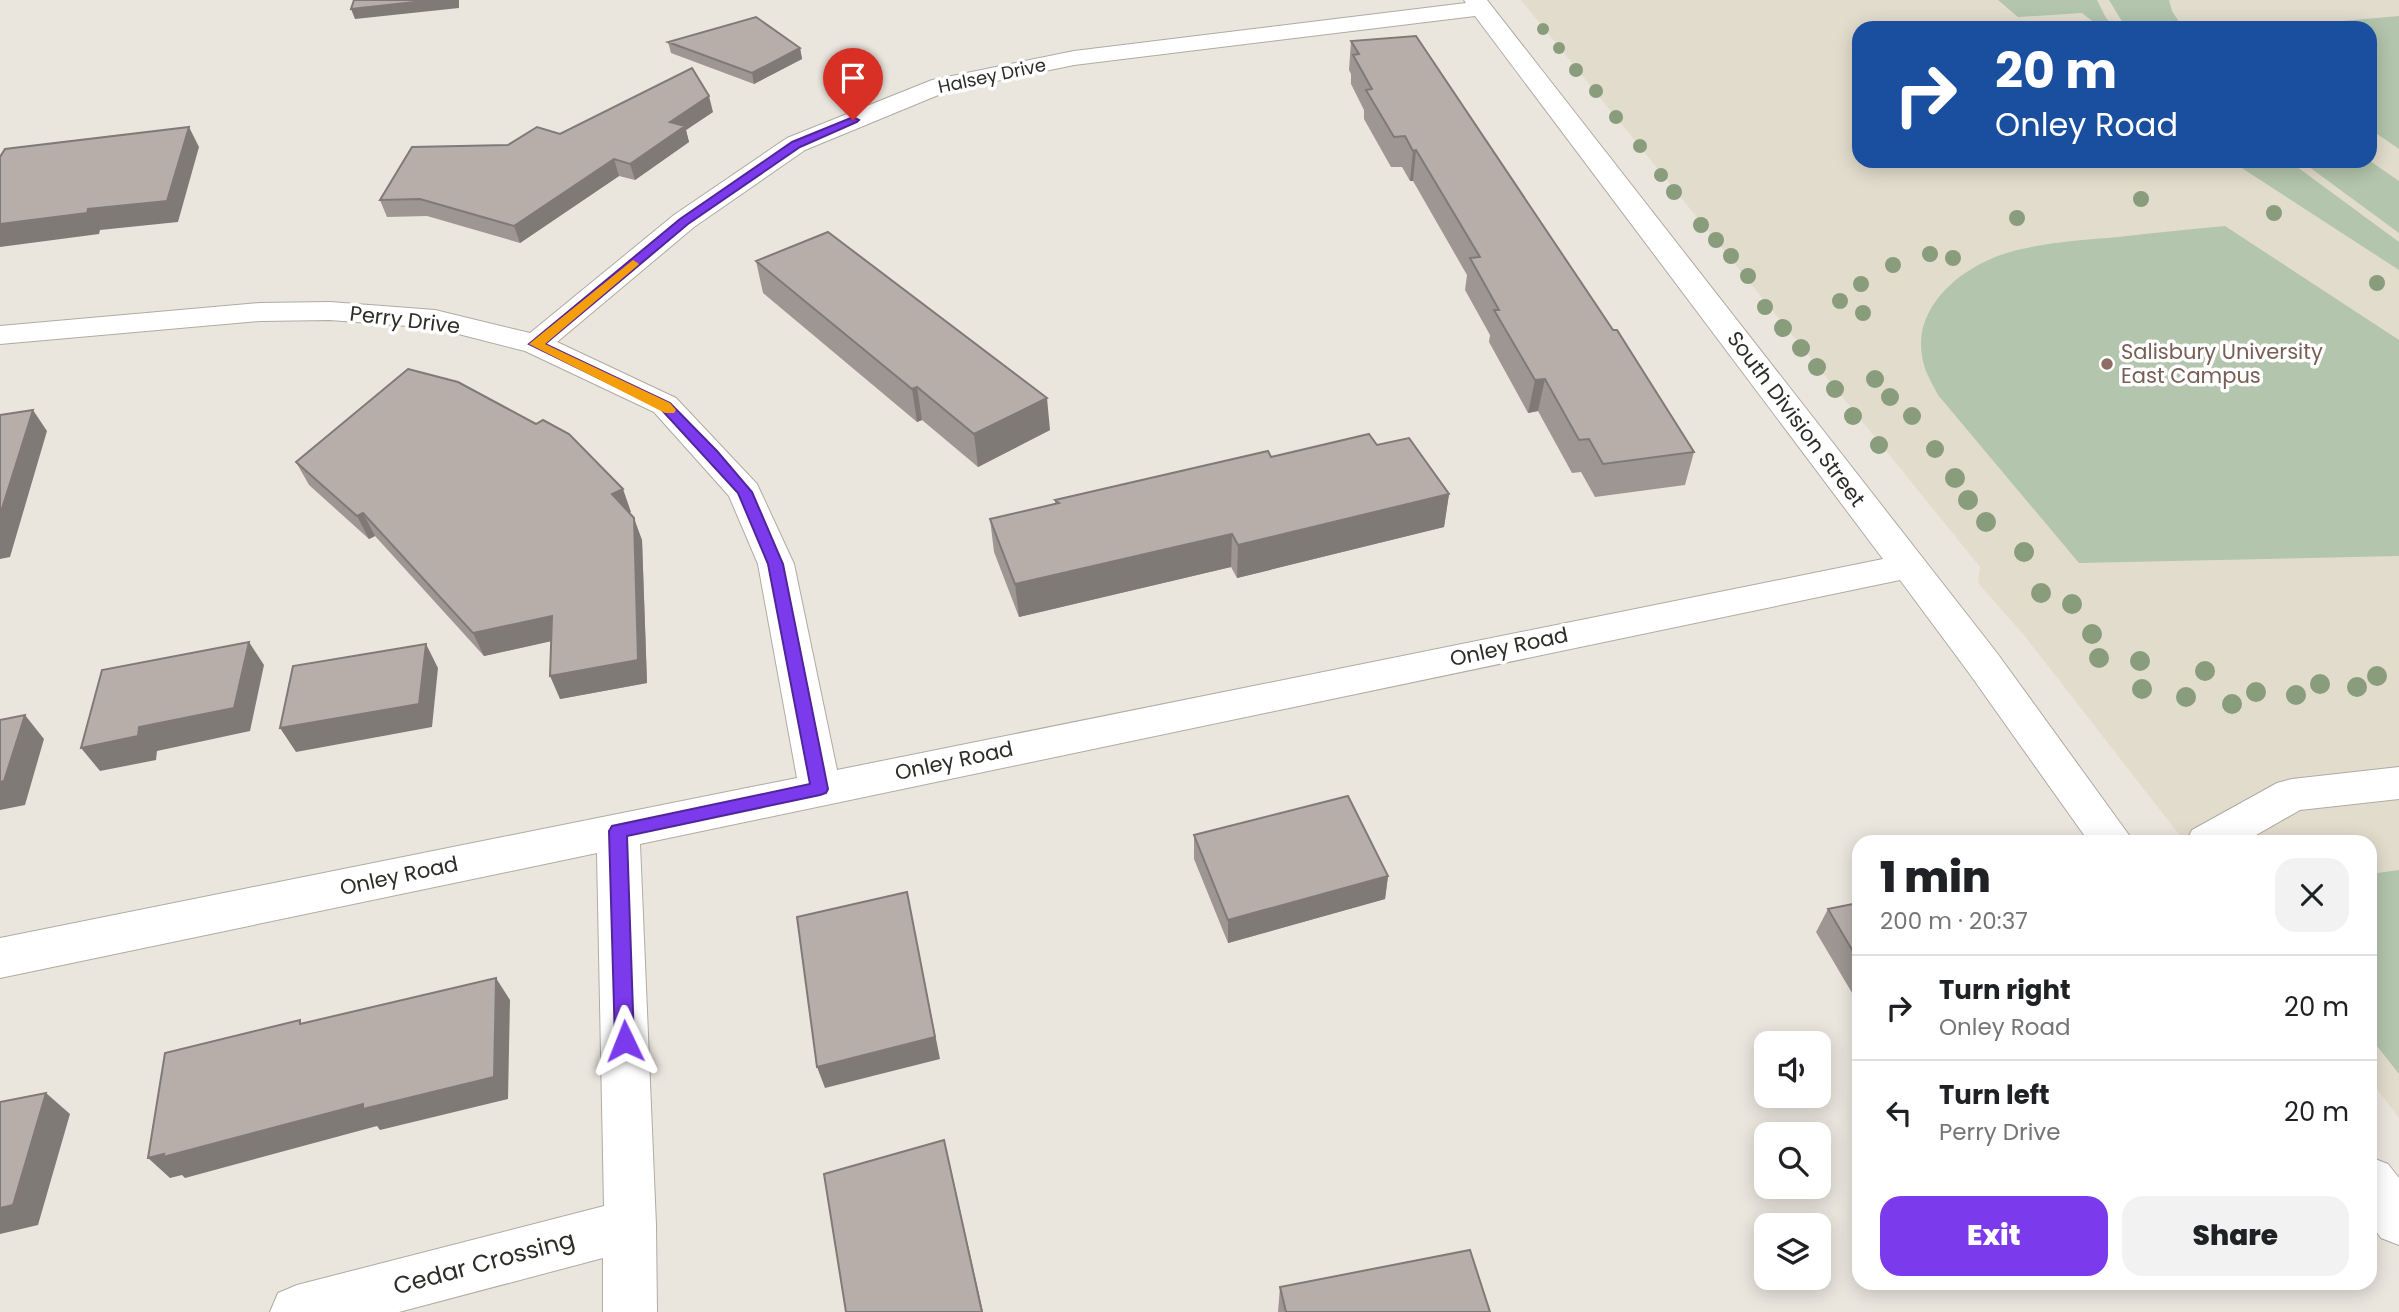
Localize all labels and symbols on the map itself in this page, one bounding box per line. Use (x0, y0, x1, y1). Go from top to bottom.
pin (823, 48, 883, 120)
street label: Halsey Drive (936, 52, 1048, 99)
street label: Perry Drive (348, 298, 462, 341)
street label: South Division Street (1721, 325, 1872, 512)
place label: Salisbury University East Campus (2121, 337, 2323, 390)
marker: Salisbury University East Campus (2099, 356, 2115, 372)
street label: Onley Road (1447, 620, 1571, 673)
street label: Onley Road (892, 734, 1016, 787)
street label: Onley Road (337, 849, 461, 902)
position arrow (588, 1004, 662, 1078)
street label: Cedar Crossing (389, 1222, 578, 1303)

